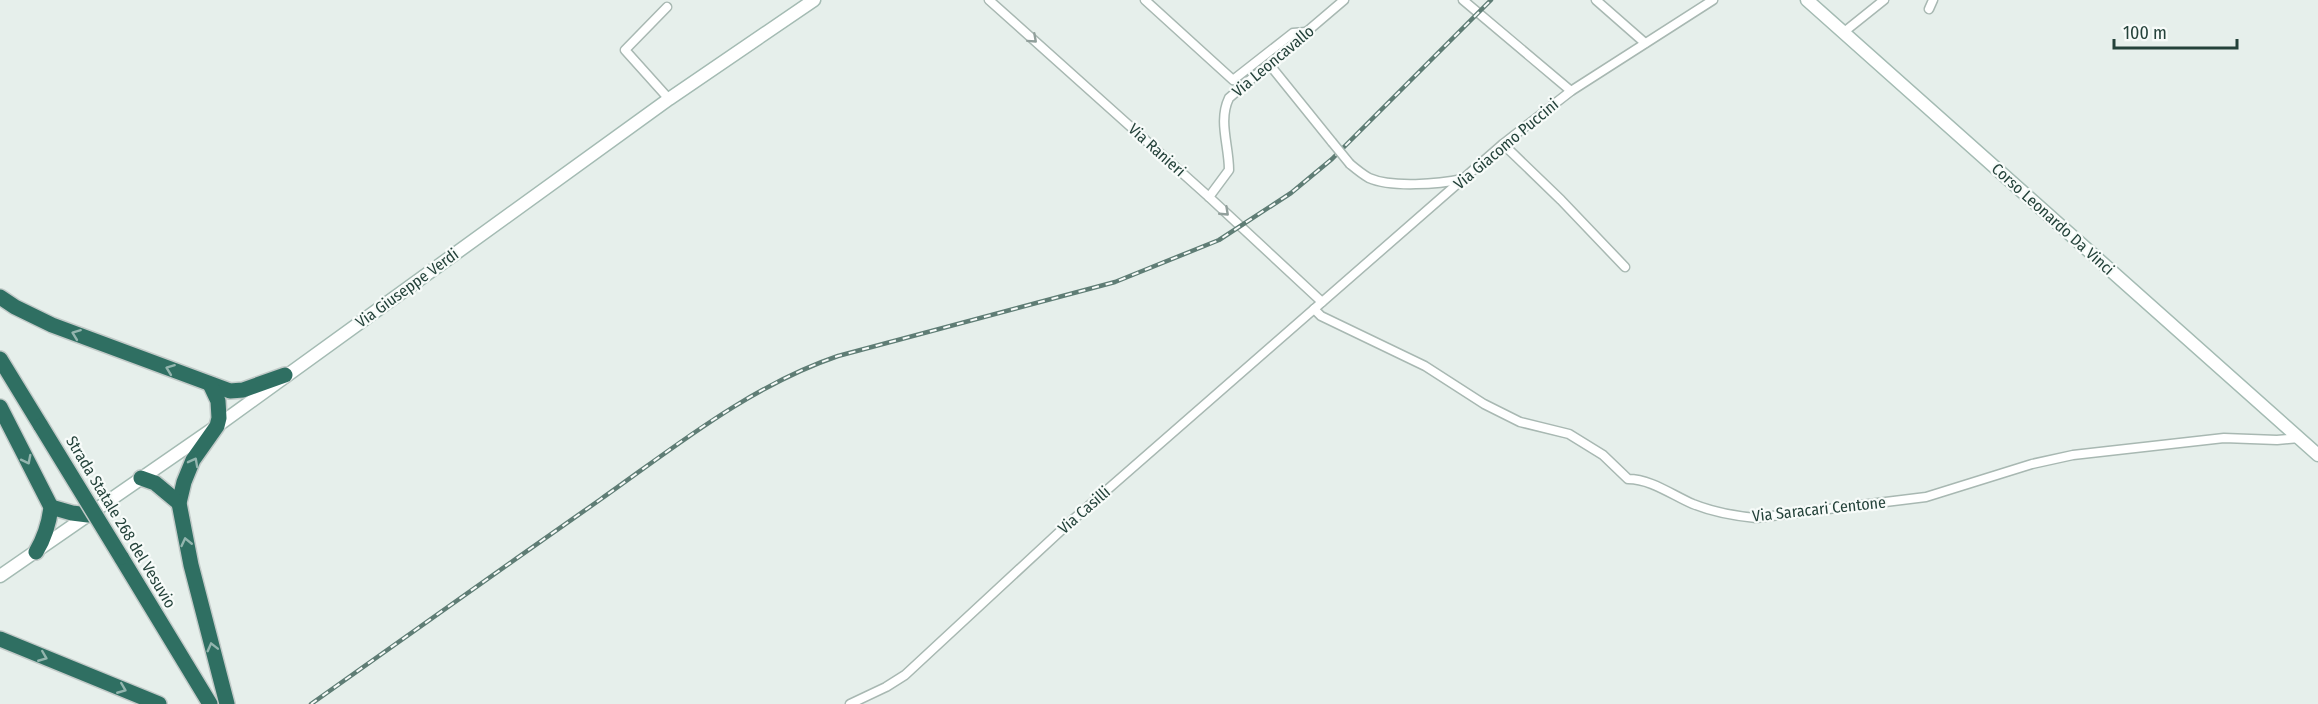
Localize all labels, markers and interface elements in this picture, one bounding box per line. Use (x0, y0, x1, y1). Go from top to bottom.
scale bar (2114, 12, 2237, 50)
street label: Via Leoncavallo (1228, 21, 1318, 101)
text: 100 m (2123, 22, 2167, 44)
one-way arrow (1026, 32, 1037, 43)
street label: Via Giacomo Puccini (1450, 95, 1562, 193)
street label: Via Ranieri (1125, 119, 1189, 181)
street label: Corso Leonardo Da Vinci (1988, 159, 2118, 279)
one-way arrow (1218, 204, 1229, 215)
street label: Via Giuseppe Verdi (352, 244, 462, 332)
one-way arrow (71, 328, 82, 341)
one-way arrow (165, 364, 176, 377)
street label: Strada Statale 268 del Vesuvio (62, 432, 180, 612)
one-way arrow (20, 454, 32, 465)
one-way arrow (186, 458, 198, 469)
street label: Via Casilli (1054, 482, 1114, 538)
street label: Via Saracari Centone (1751, 493, 1887, 525)
one-way arrow (180, 537, 193, 547)
one-way arrow (207, 643, 220, 653)
one-way arrow (36, 650, 47, 662)
one-way arrow (116, 682, 127, 694)

